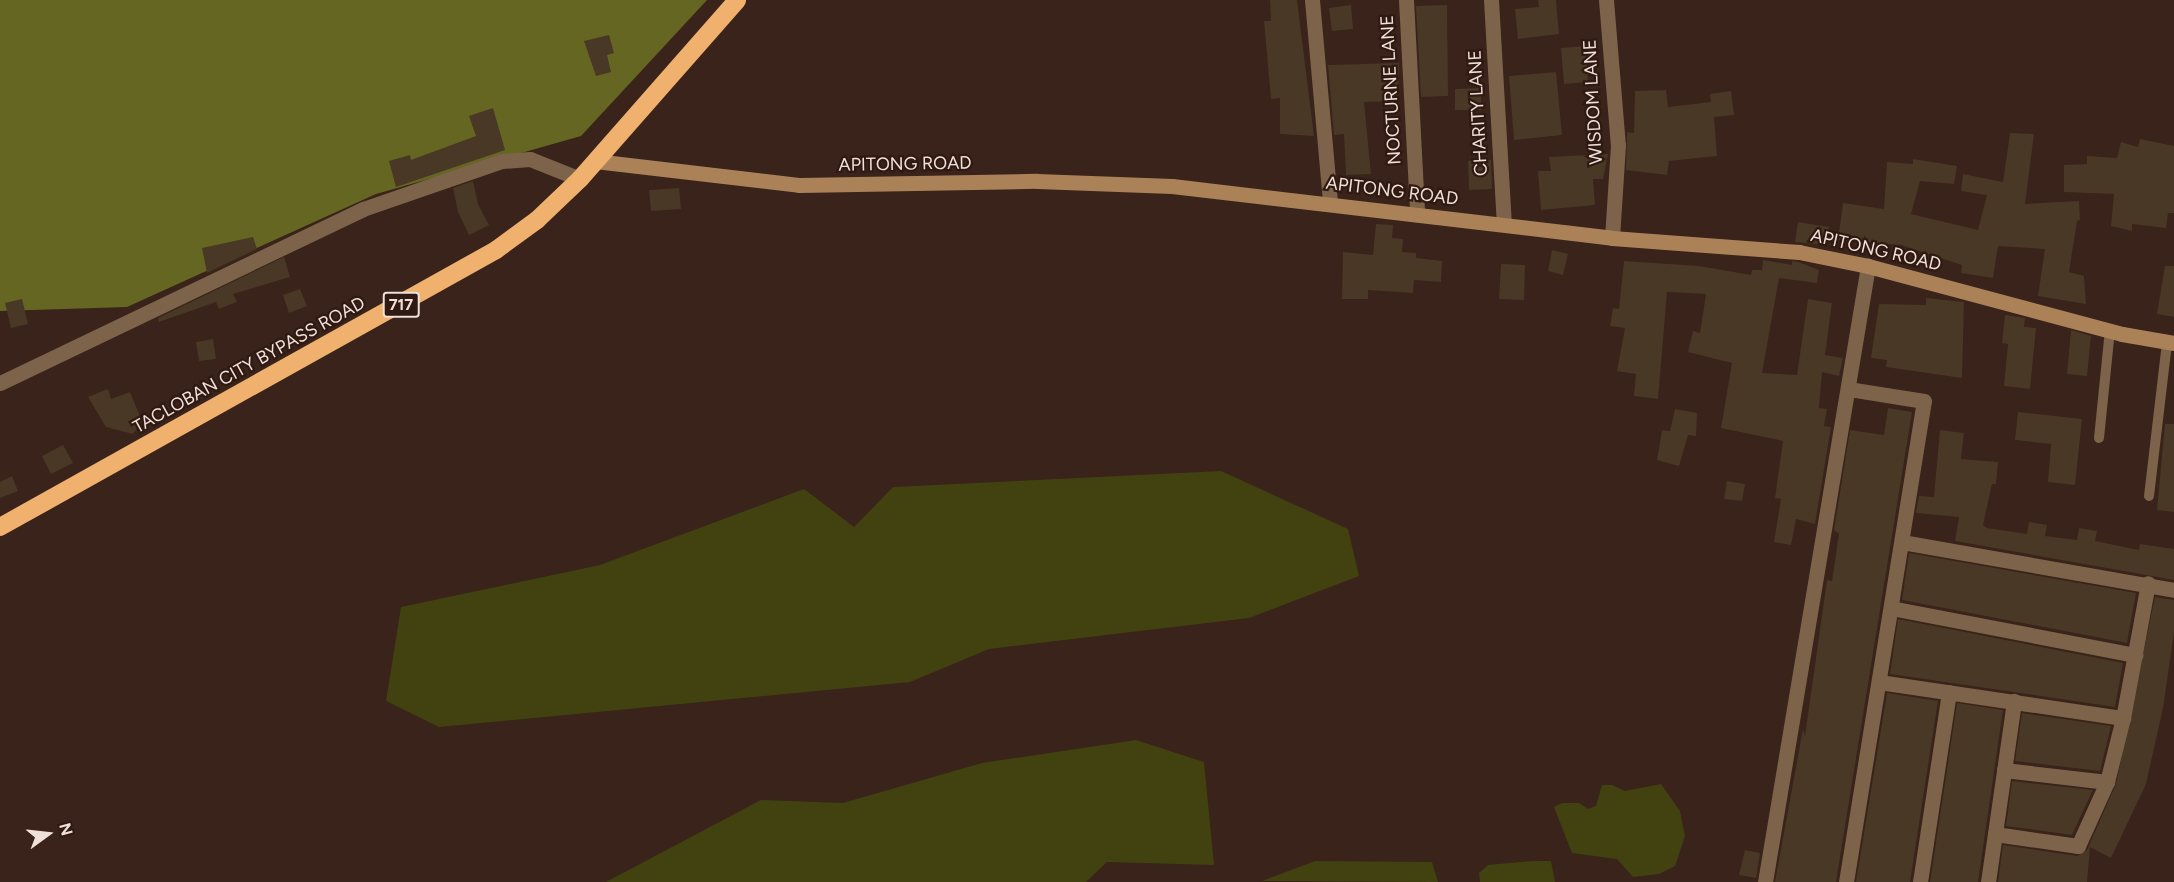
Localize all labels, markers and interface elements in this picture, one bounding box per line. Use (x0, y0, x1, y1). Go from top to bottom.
street label: NOCTURNE LANE (1376, 15, 1406, 165)
street label: WISDOM LANE (1579, 39, 1607, 165)
street label: CHARITY LANE (1464, 49, 1492, 177)
street label: APITONG ROAD (838, 152, 972, 176)
street label: APITONG ROAD (1325, 172, 1459, 210)
street label: APITONG ROAD (1809, 224, 1943, 276)
street label: TACLOBAN CITY BYPASS ROAD (129, 292, 369, 438)
road number: 717 (382, 292, 420, 318)
north arrow (18, 804, 78, 864)
text: N (55, 821, 77, 838)

